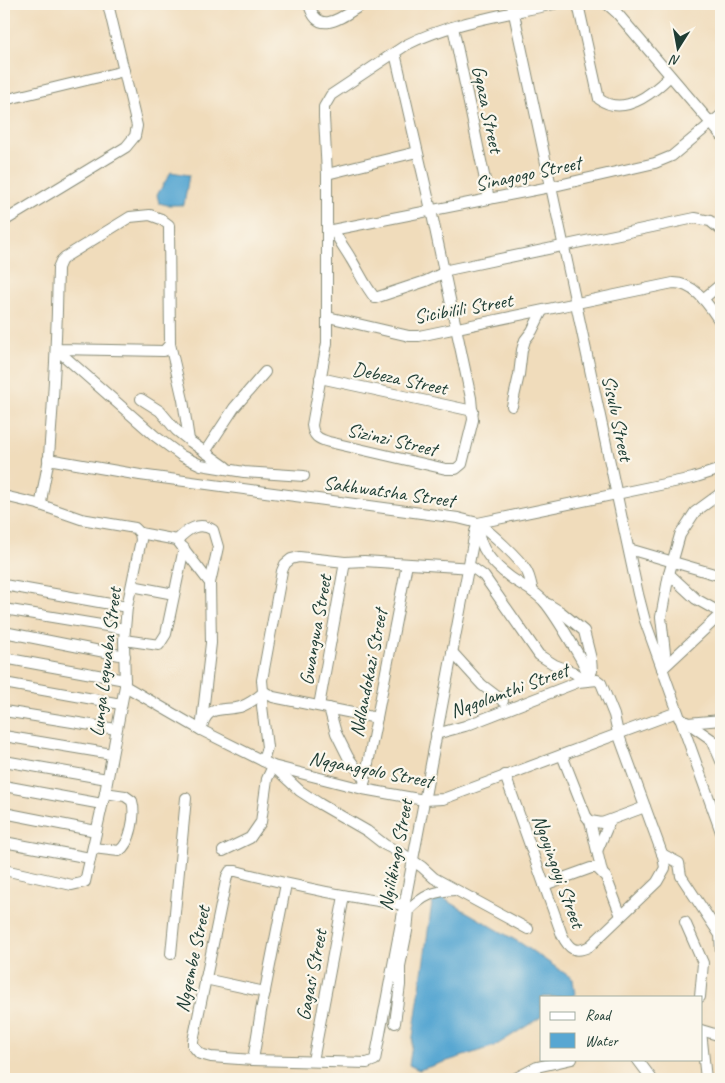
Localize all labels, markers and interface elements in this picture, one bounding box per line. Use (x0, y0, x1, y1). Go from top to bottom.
north arrow (652, 22, 702, 72)
text: N (667, 51, 681, 69)
street label: Gqaza Street (466, 63, 509, 157)
street label: Sinagogo Street (473, 149, 587, 197)
street label: Sicibilili Street (412, 287, 517, 329)
street label: Debeza Street (350, 356, 452, 401)
street label: Sisulu Street (596, 373, 639, 466)
street label: Sizinzi Street (345, 417, 442, 463)
street label: Sakhwatsha Street (322, 470, 459, 514)
street label: Gwangwa Street (294, 571, 338, 687)
street label: Lunga Legwaba Street (84, 584, 127, 738)
street label: Ndlandokazi Street (344, 604, 394, 739)
street label: Nqgolamthi Street (446, 656, 575, 723)
street label: Nqgangqolo Street (307, 745, 438, 794)
street label: Ngilikingo Street (372, 795, 419, 913)
street label: Ngoyingoyi Street (526, 811, 591, 933)
street label: Ngqembe Street (169, 902, 216, 1014)
street label: Gagasi Street (290, 925, 333, 1023)
legend (540, 996, 702, 1060)
text: Road (585, 1006, 612, 1025)
text: Water (585, 1032, 619, 1051)

